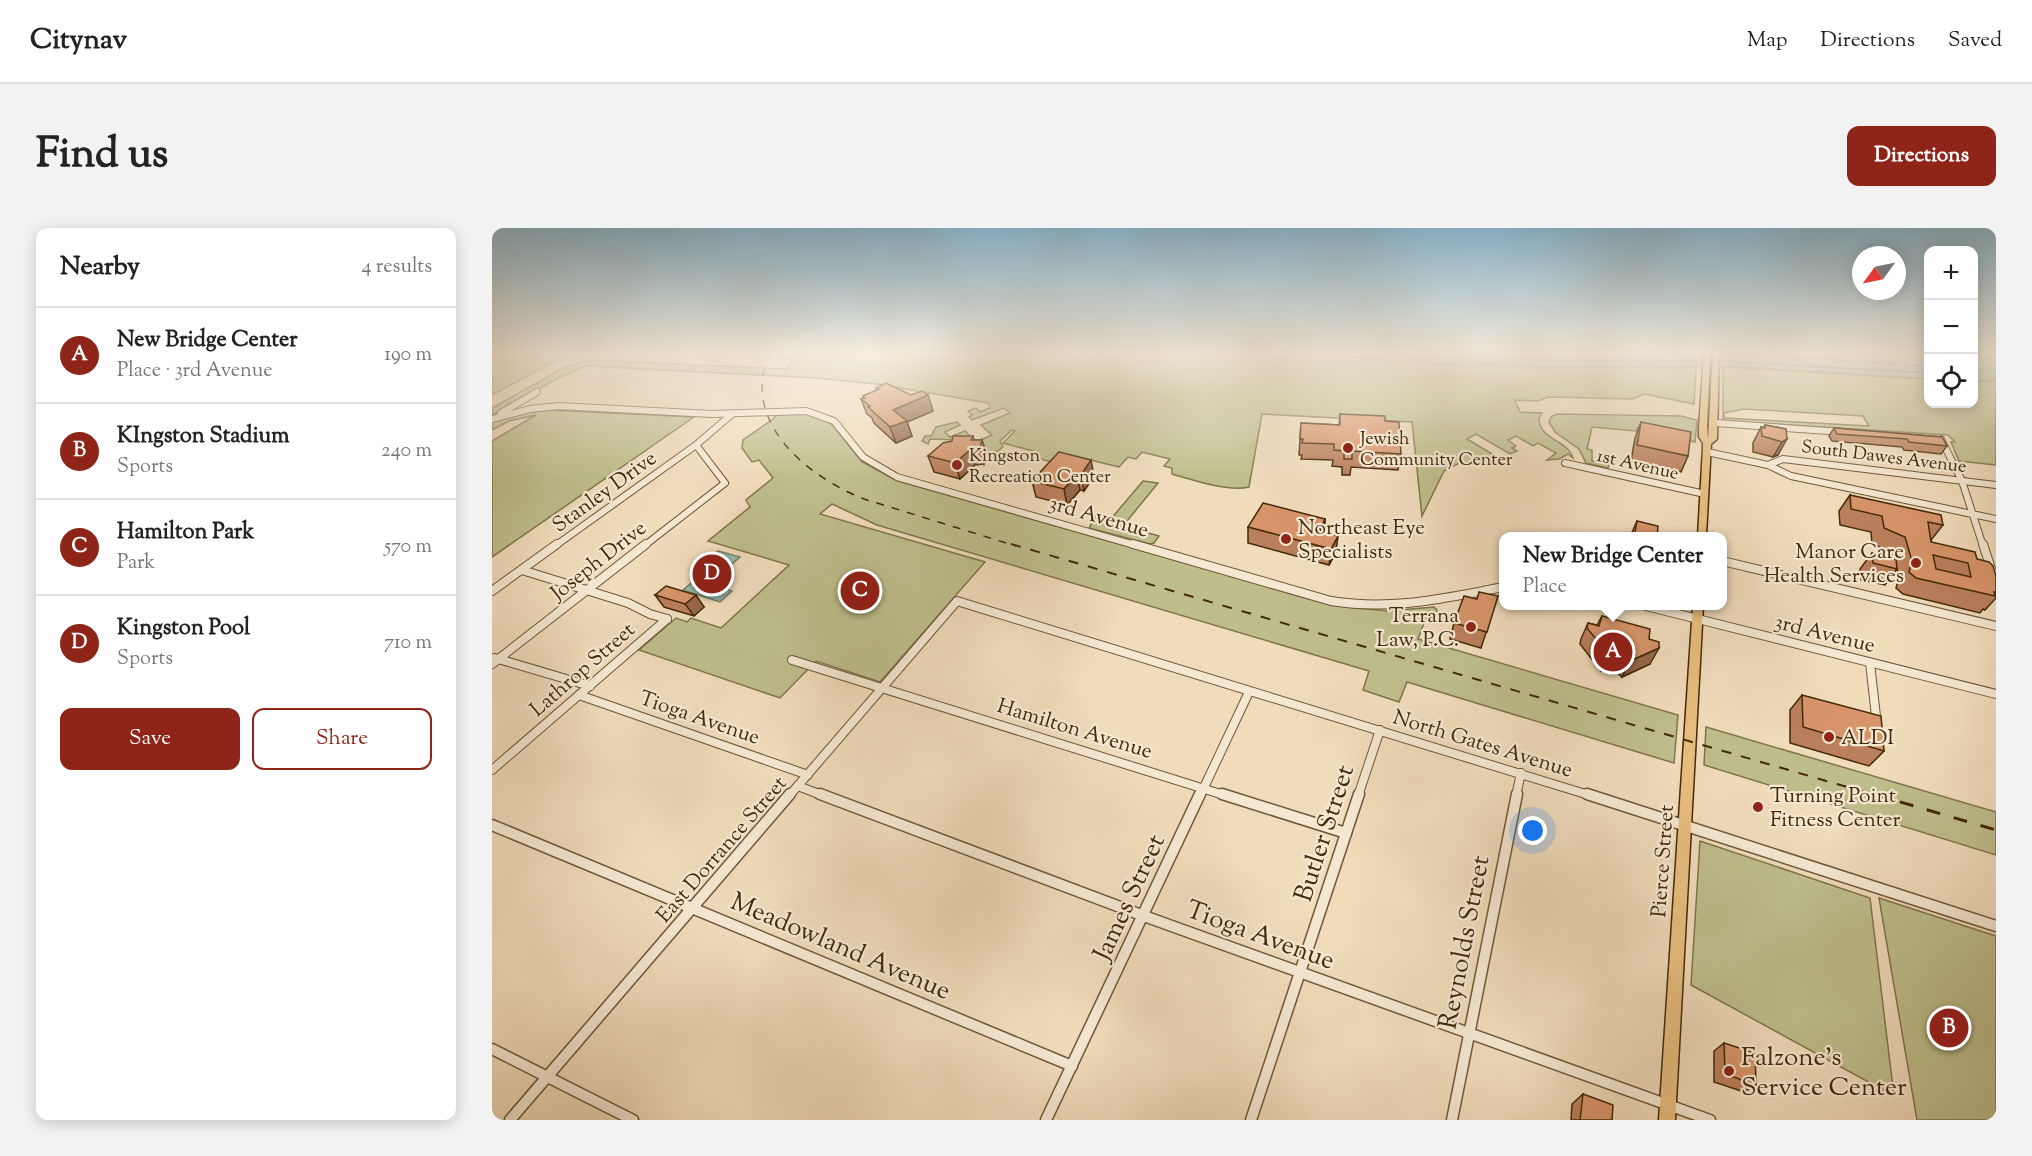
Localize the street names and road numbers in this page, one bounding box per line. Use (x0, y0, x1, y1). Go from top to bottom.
street label: South Dawes Avenue (1800, 435, 1968, 481)
street label: 1st Avenue (1594, 444, 1681, 488)
street label: Stanley Drive (547, 445, 663, 541)
street label: 3rd Avenue (1045, 489, 1152, 546)
street label: Joseph Drive (544, 515, 653, 609)
street label: 3rd Avenue (1771, 608, 1878, 662)
street label: Lathrop Street (524, 616, 643, 725)
street label: Tioga Avenue (635, 684, 764, 754)
street label: Hamilton Avenue (993, 692, 1156, 768)
street label: North Gates Avenue (1389, 703, 1576, 786)
street label: Butler Street (1286, 761, 1365, 907)
street label: East Dorrance Street (650, 770, 795, 930)
street label: Pierce Street (1645, 804, 1683, 919)
street label: James Street (1084, 829, 1176, 969)
street label: Reynolds Street (1430, 852, 1500, 1033)
street label: Meadowland Avenue (724, 884, 956, 1010)
street label: Tioga Avenue (1181, 892, 1340, 980)

